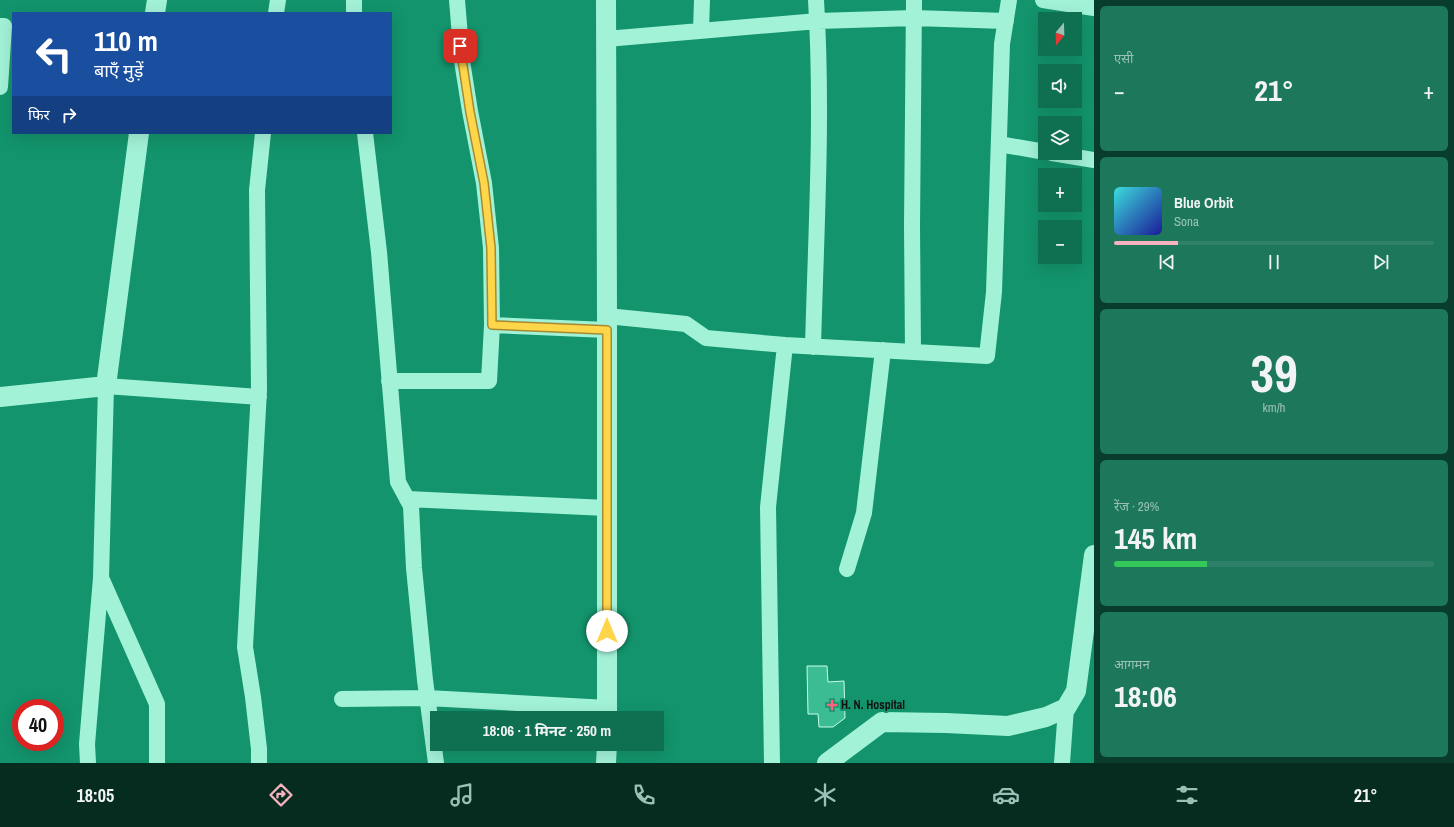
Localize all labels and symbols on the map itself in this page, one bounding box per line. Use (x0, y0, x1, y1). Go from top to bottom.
north arrow (1038, 12, 1082, 56)
pin (443, 29, 477, 63)
position arrow (586, 610, 628, 652)
place label: H. N. Hospital (841, 697, 905, 713)
speed limit sign: 40 (12, 699, 64, 751)
marker: H. N. Hospital (826, 699, 838, 711)

